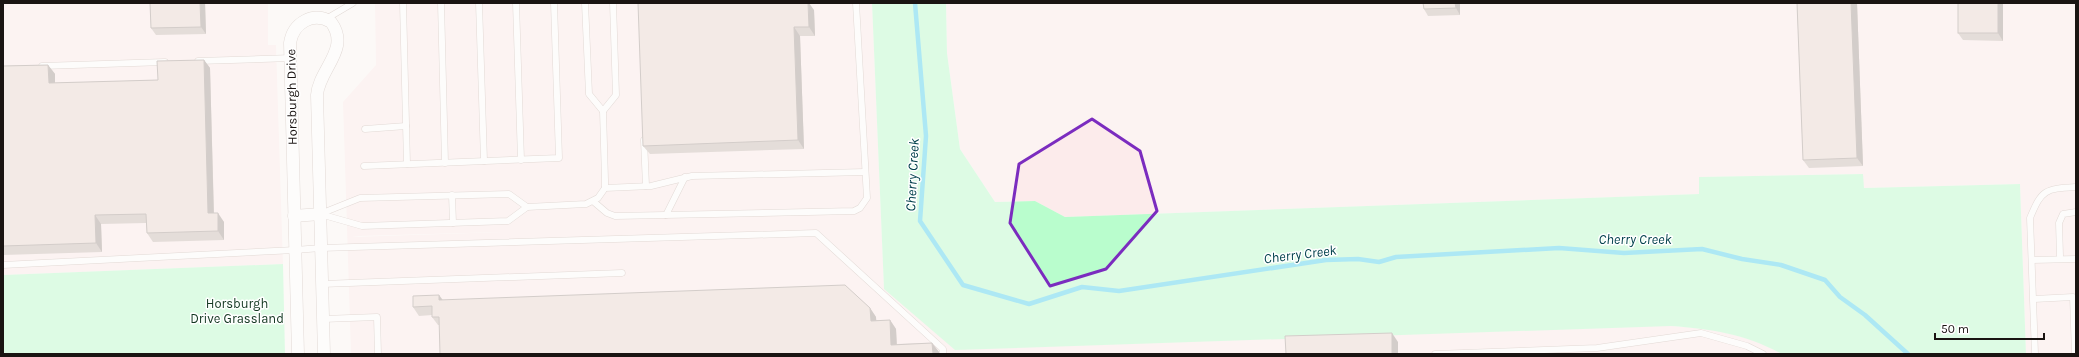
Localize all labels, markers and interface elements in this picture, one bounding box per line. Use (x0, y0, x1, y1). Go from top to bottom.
street label: Horsburgh Drive (283, 49, 300, 145)
water label: Cherry Creek (902, 137, 923, 212)
water label: Cherry Creek (1598, 231, 1672, 248)
water label: Cherry Creek (1263, 241, 1338, 267)
park label: Horsburgh Drive Grassland (190, 296, 284, 326)
scale bar (1935, 315, 2044, 341)
text: 50 m (1941, 322, 1969, 336)

